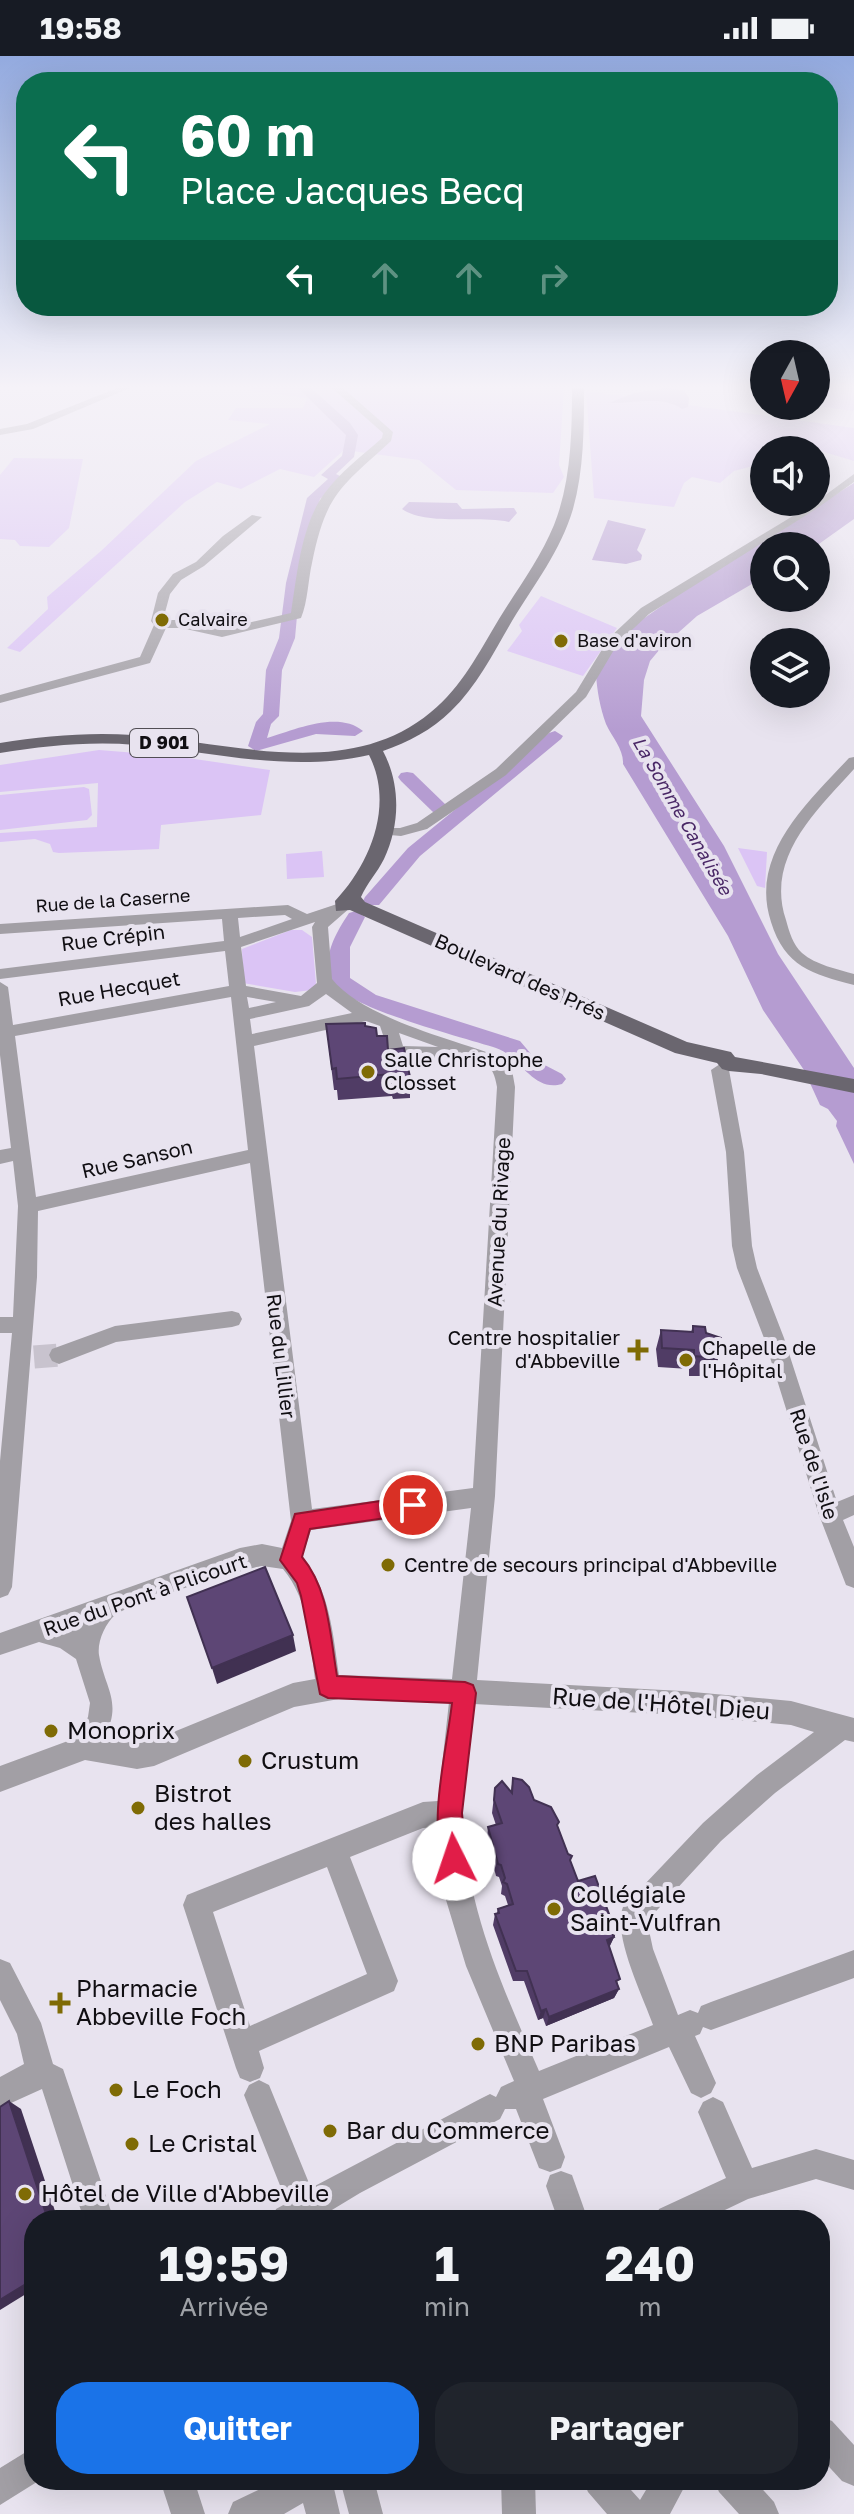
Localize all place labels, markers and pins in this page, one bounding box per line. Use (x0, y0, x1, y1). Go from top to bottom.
place label: Calvaire (178, 608, 248, 630)
marker: Calvaire (153, 611, 171, 629)
place label: Base d'aviron (577, 629, 692, 651)
marker: Base d'aviron (552, 632, 570, 650)
place label: Salle Christophe Closset (384, 1047, 543, 1094)
marker: Salle Christophe Closset (359, 1063, 377, 1081)
place label: Centre hospitalier d'Abbeville (447, 1325, 620, 1372)
place label: Chapelle de l'Hôpital (702, 1335, 816, 1382)
marker: Centre hospitalier d'Abbeville (627, 1339, 649, 1361)
marker: Chapelle de l'Hôpital (677, 1351, 695, 1369)
pin (379, 1471, 447, 1539)
place label: Centre de secours principal d'Abbeville (404, 1552, 777, 1576)
marker: Centre de secours principal d'Abbeville (379, 1556, 397, 1574)
place label: Monoprix (67, 1715, 175, 1744)
marker: Monoprix (42, 1722, 60, 1740)
place label: Crustum (261, 1745, 359, 1774)
marker: Crustum (236, 1752, 254, 1770)
place label: Bistrot des halles (154, 1778, 271, 1835)
marker: Bistrot des halles (129, 1799, 147, 1817)
place label: Collégiale Saint-Vulfran (570, 1879, 721, 1936)
marker: Collégiale Saint-Vulfran (545, 1900, 563, 1918)
place label: Pharmacie Abbeville Foch (76, 1973, 246, 2030)
marker: Pharmacie Abbeville Foch (51, 1994, 69, 2012)
place label: BNP Paribas (494, 2028, 636, 2057)
marker: BNP Paribas (469, 2035, 487, 2053)
place label: Le Foch (132, 2074, 222, 2103)
marker: Le Foch (107, 2081, 125, 2099)
place label: Bar du Commerce (346, 2115, 550, 2144)
marker: Bar du Commerce (321, 2122, 339, 2140)
place label: Le Cristal (148, 2128, 257, 2157)
marker: Le Cristal (123, 2135, 141, 2153)
place label: Hôtel de Ville d'Abbeville (41, 2178, 329, 2207)
marker: Hôtel de Ville d'Abbeville (16, 2185, 34, 2203)

